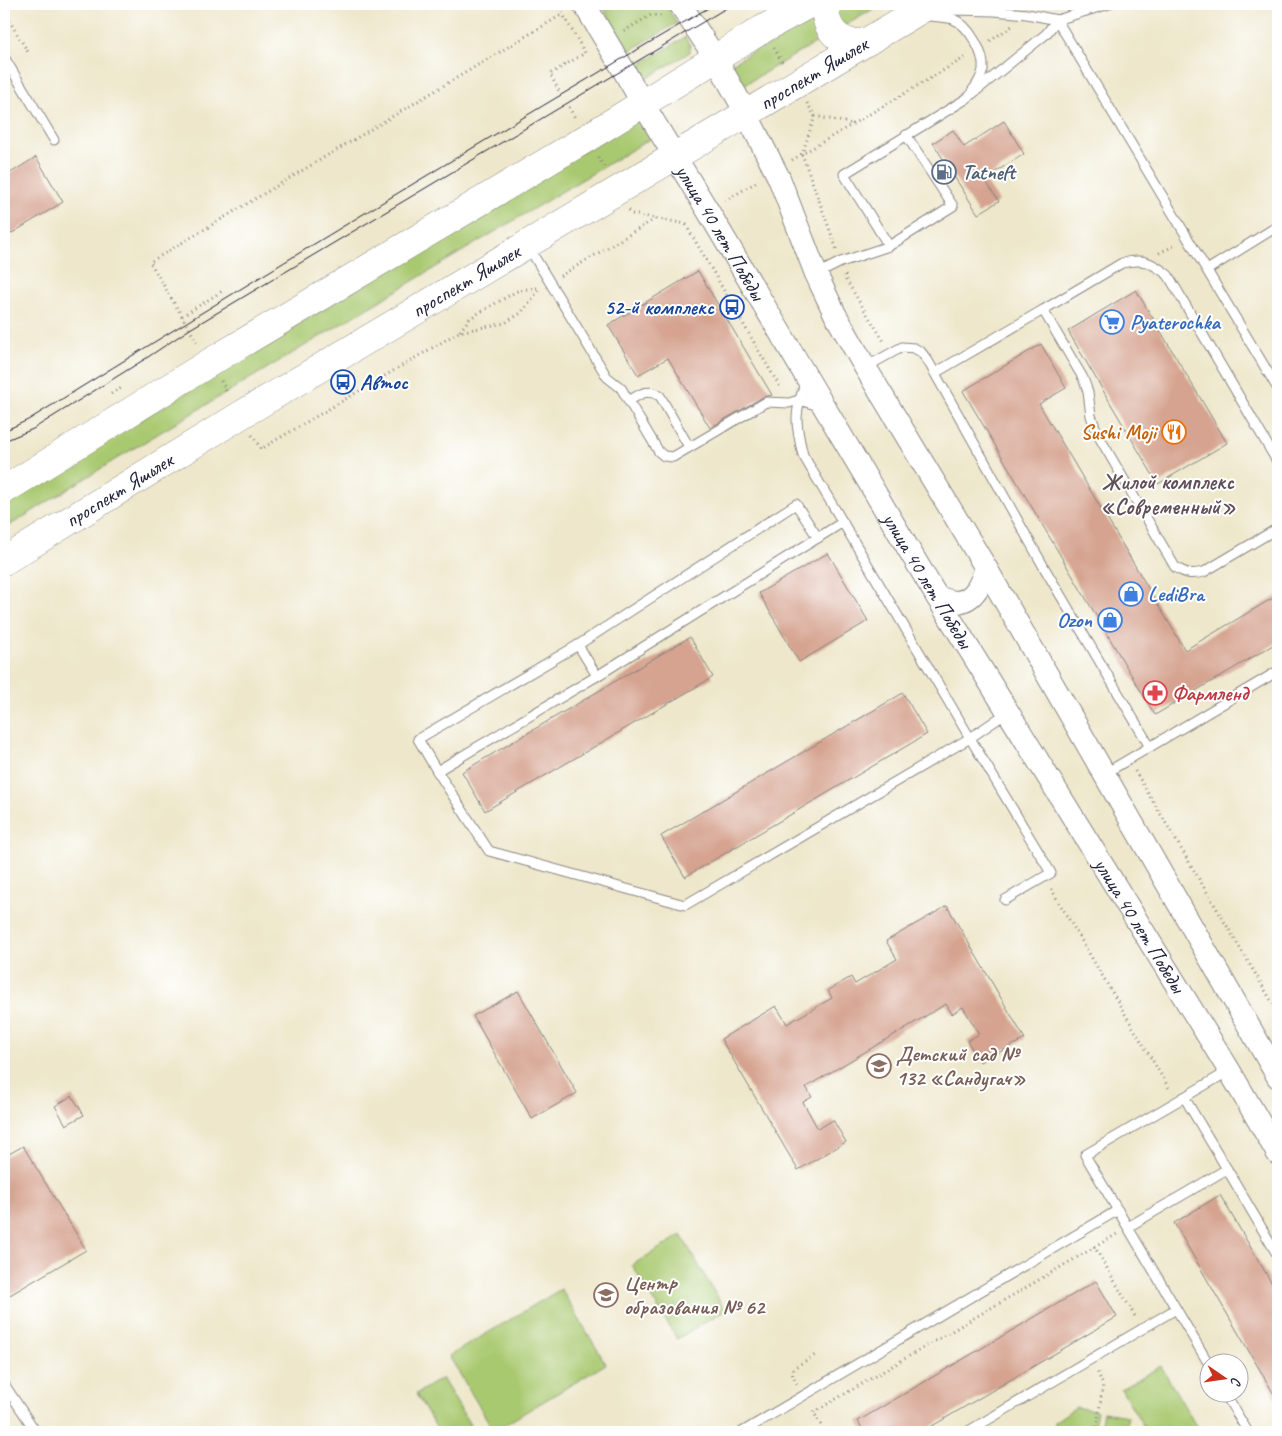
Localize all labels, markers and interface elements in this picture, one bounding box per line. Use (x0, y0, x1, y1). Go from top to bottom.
street label: проспект Яшьлек (755, 30, 874, 116)
street label: улица 40 лет Победы (669, 158, 772, 306)
fuel station icon: Tatneft (931, 159, 957, 185)
place label: Tatneft (962, 159, 1018, 185)
street label: проспект Яшьлек (407, 237, 527, 323)
place label: 52-й комплекс (605, 294, 714, 320)
bus stop icon: 52-й комплекс (719, 294, 745, 320)
supermarket icon: Pyaterochka (1099, 309, 1125, 335)
place label: Pyaterochka (1130, 309, 1221, 335)
bus stop icon: Автос (330, 369, 356, 395)
place label: Автос (360, 369, 409, 395)
place label: Sushi Moji (1080, 419, 1159, 445)
restaurant icon: Sushi Moji (1161, 419, 1187, 445)
street label: проспект Яшьлек (60, 446, 180, 533)
district label: Жилой комплекс «Современный» (1100, 468, 1236, 521)
street label: улица 40 лет Победы (876, 506, 979, 654)
shop icon: LediBra (1118, 581, 1144, 607)
place label: LediBra (1148, 581, 1206, 607)
place label: Ozon (1057, 607, 1092, 633)
shop icon: Ozon (1097, 607, 1123, 633)
pharmacy icon: Фармленд (1142, 680, 1168, 706)
place label: Фармленд (1172, 680, 1251, 706)
street label: улица 40 лет Победы (1087, 852, 1192, 999)
place label: Детский сад № 132 «Сандугач» (896, 1041, 1026, 1092)
school or university icon: Детский сад № 132 «Сандугач» (866, 1053, 892, 1079)
place label: Центр образования № 62 (624, 1270, 767, 1320)
school or university icon: Центр образования № 62 (593, 1282, 619, 1308)
north arrow (1200, 1354, 1250, 1404)
text: С (1227, 1376, 1245, 1388)

